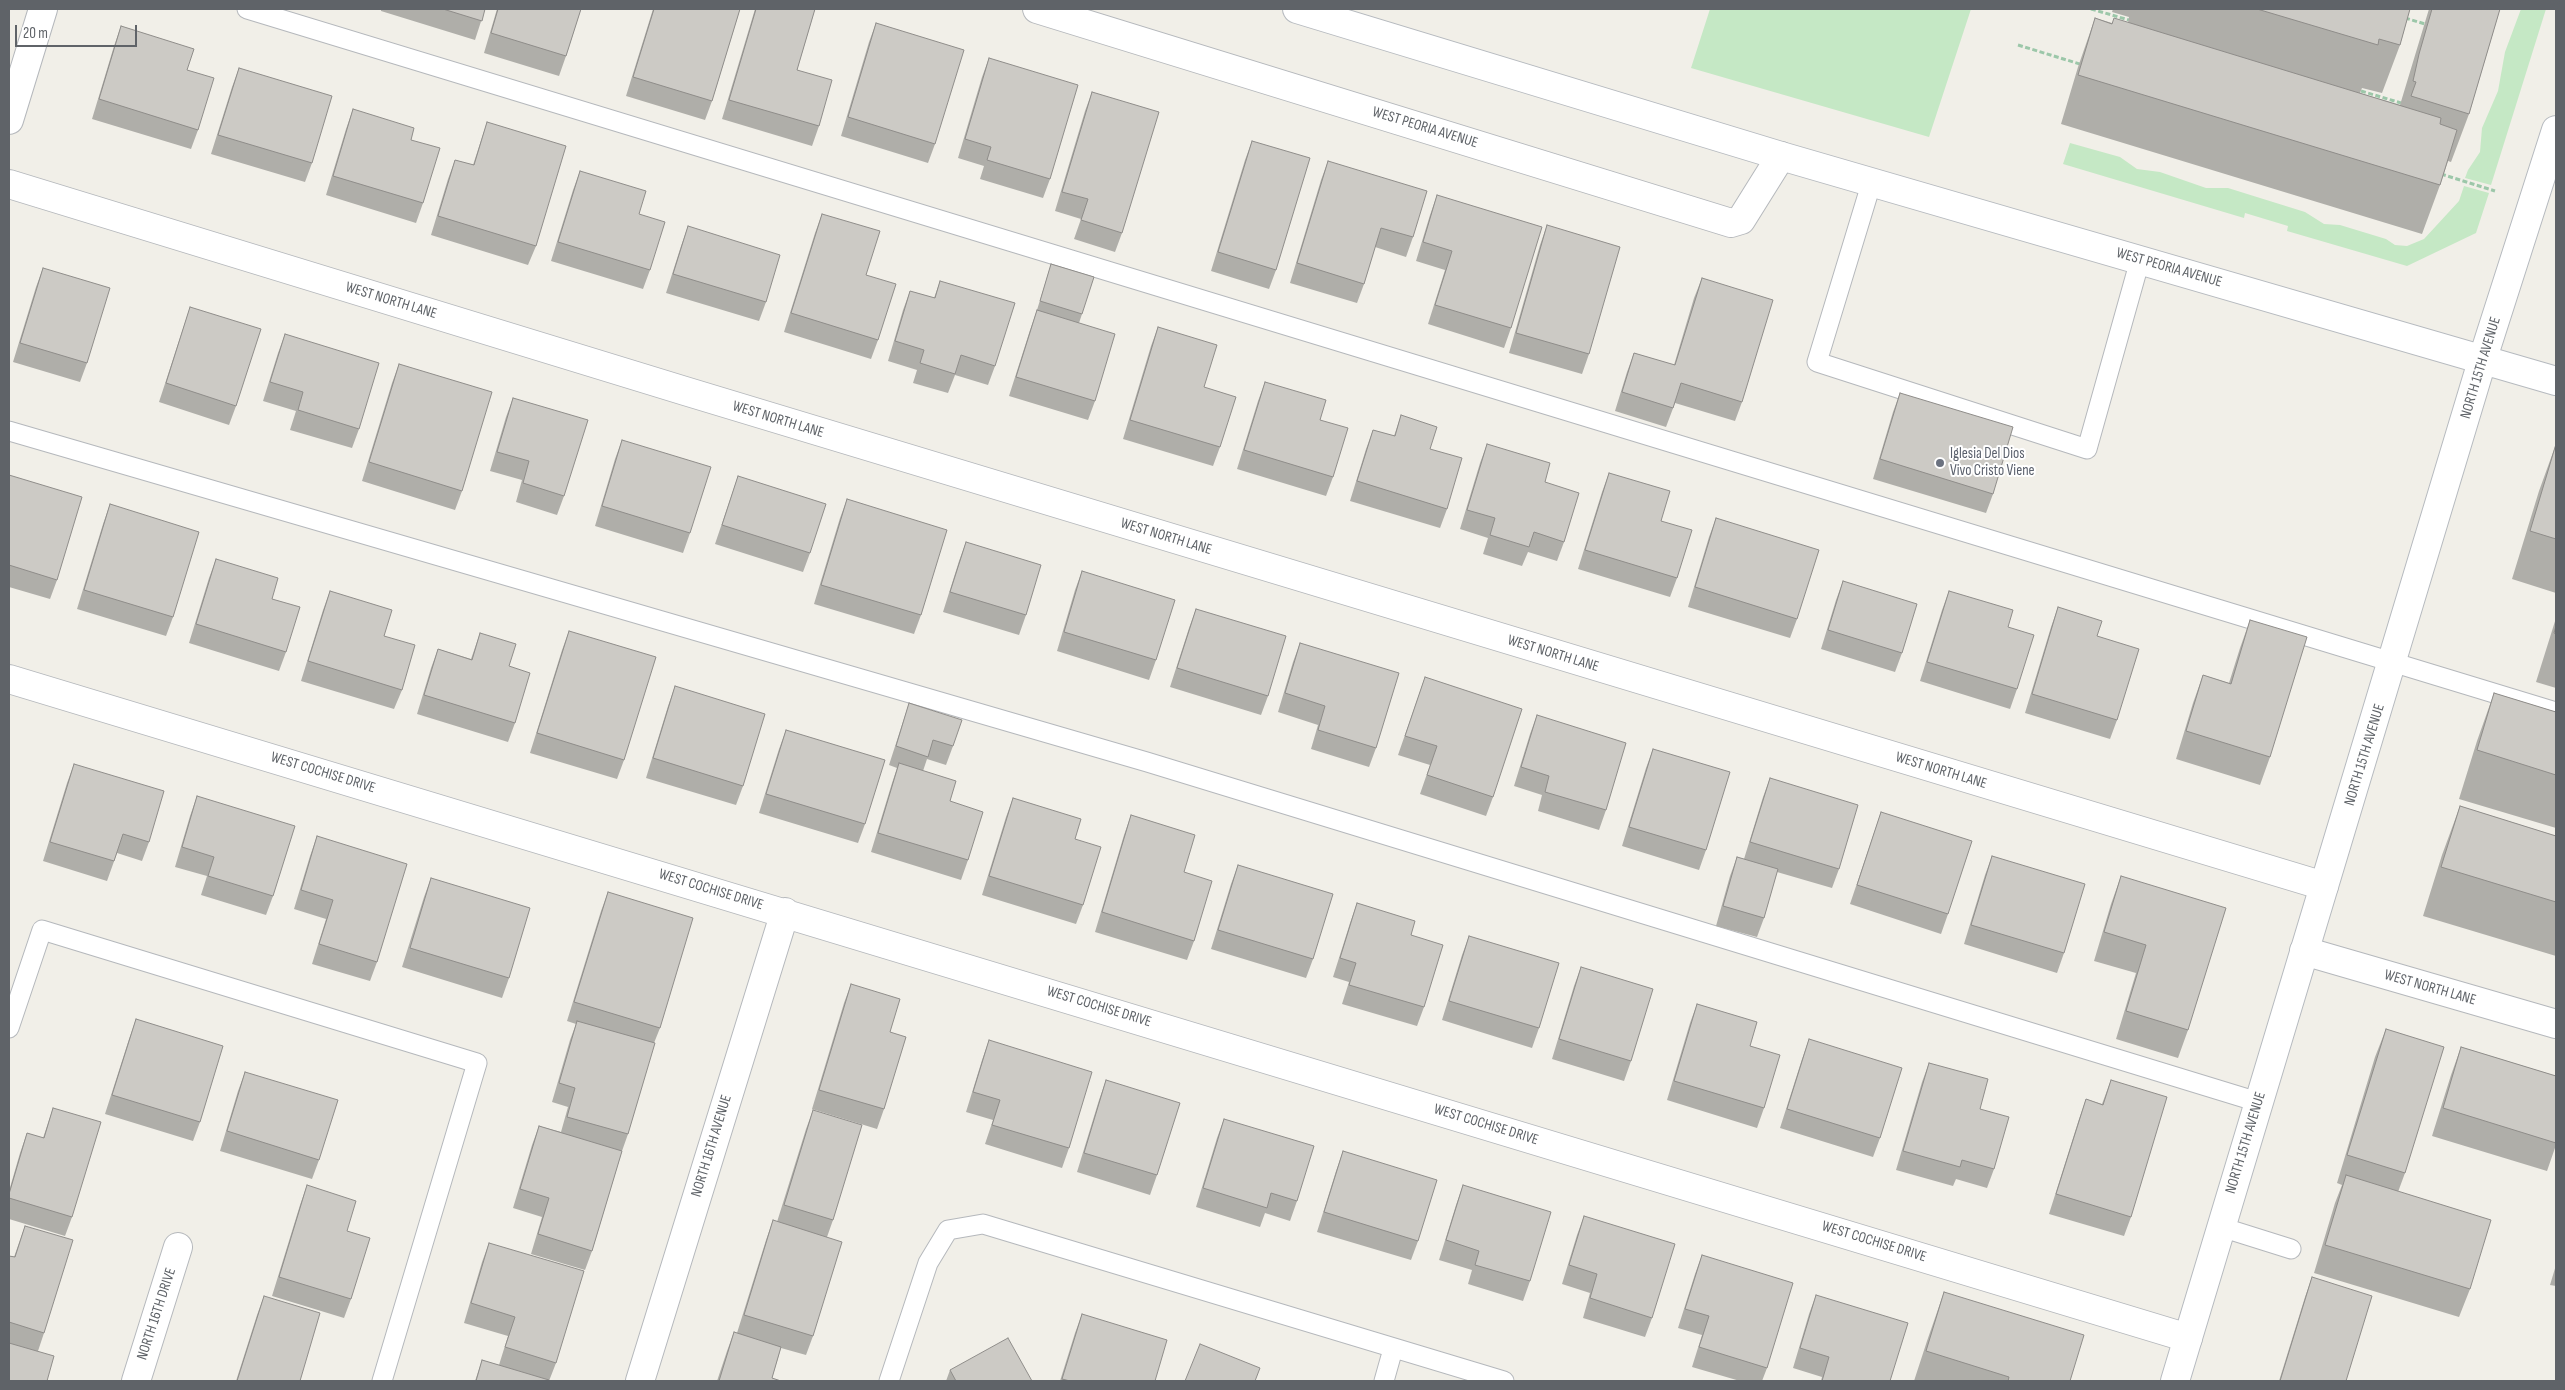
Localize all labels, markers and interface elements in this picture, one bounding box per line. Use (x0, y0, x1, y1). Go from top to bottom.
scale bar (18, 15, 140, 47)
text: 20 m (23, 24, 48, 43)
street label: WEST PEORIA AVENUE (1370, 103, 1480, 153)
street label: WEST PEORIA AVENUE (2114, 244, 2224, 292)
street label: WEST NORTH LANE (343, 279, 439, 323)
street label: NORTH 15TH AVENUE (2457, 315, 2505, 421)
street label: WEST NORTH LANE (730, 398, 826, 442)
place label: Iglesia Del Dios Vivo Cristo Viene (1950, 445, 2035, 480)
marker: Iglesia Del Dios Vivo Cristo Viene (1934, 457, 1946, 469)
street label: WEST NORTH LANE (1118, 515, 1214, 559)
street label: WEST NORTH LANE (1505, 632, 1601, 676)
street label: NORTH 15TH AVENUE (2341, 702, 2389, 808)
street label: WEST COCHISE DRIVE (268, 749, 378, 797)
street label: WEST NORTH LANE (1893, 749, 1989, 793)
street label: WEST COCHISE DRIVE (656, 866, 766, 914)
street label: WEST NORTH LANE (2382, 966, 2478, 1010)
street label: WEST COCHISE DRIVE (1044, 983, 1154, 1031)
street label: NORTH 15TH AVENUE (2222, 1090, 2270, 1196)
street label: NORTH 16TH AVENUE (688, 1093, 736, 1199)
street label: WEST COCHISE DRIVE (1431, 1101, 1541, 1149)
street label: WEST COCHISE DRIVE (1819, 1218, 1929, 1266)
street label: NORTH 16TH DRIVE (134, 1266, 180, 1362)

